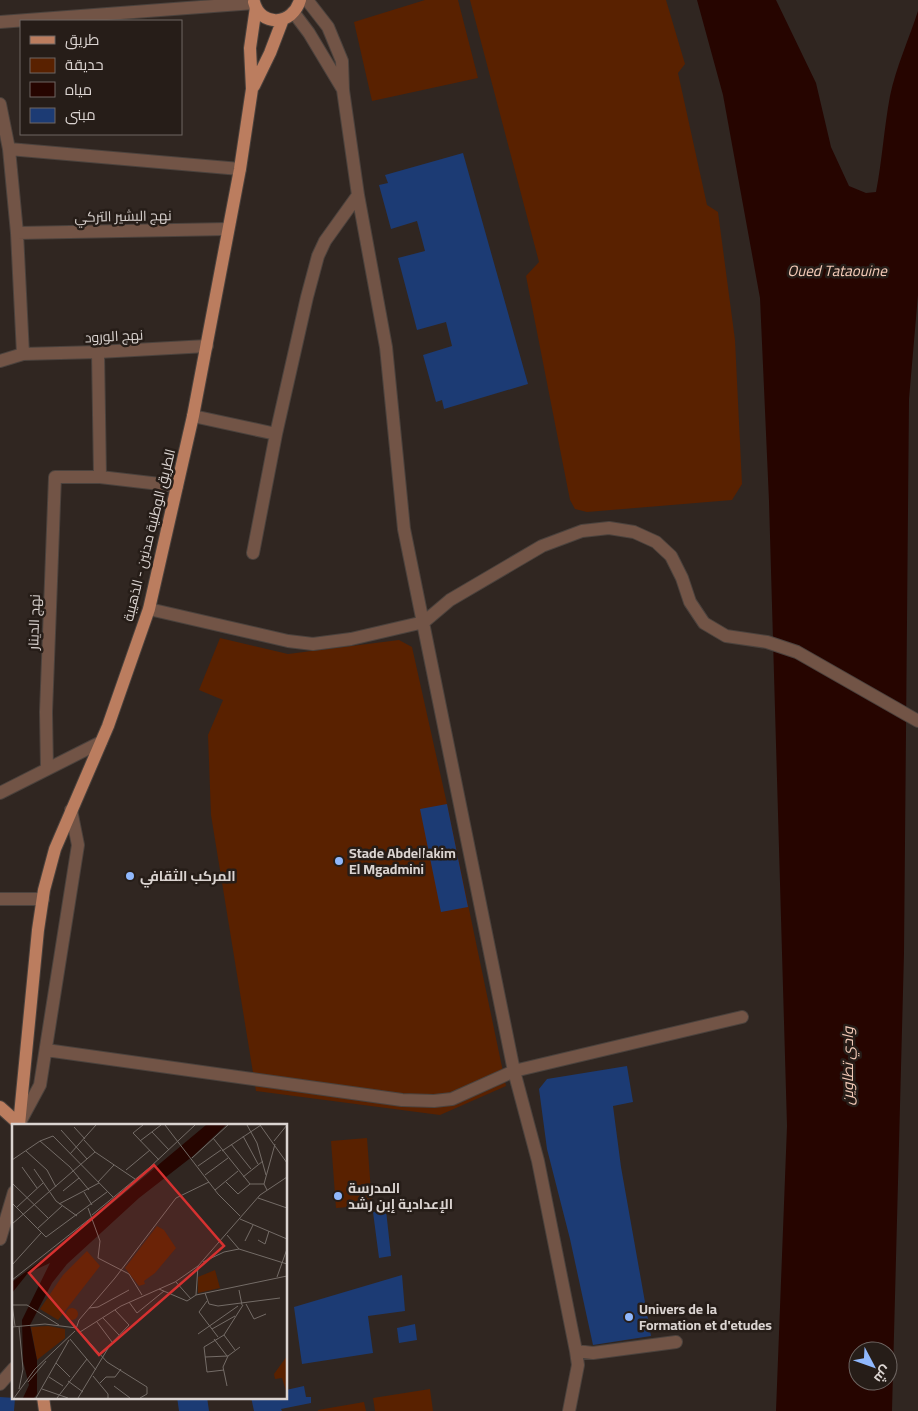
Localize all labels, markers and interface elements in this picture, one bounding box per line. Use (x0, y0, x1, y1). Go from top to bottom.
legend (20, 20, 182, 135)
text: طريق (65, 25, 99, 54)
text: حديقة (65, 50, 104, 79)
text: مياه (65, 75, 92, 104)
text: مبنى (65, 100, 96, 129)
street label: نهج البشير التركي (74, 202, 172, 230)
water label: Oued Tataouine (787, 256, 888, 285)
street label: نهج الورود (84, 321, 144, 351)
street label: الطريق الوطنية مدنين - الذهيبة (115, 446, 183, 624)
street label: نهج الدينار (20, 594, 48, 651)
place label: Stade Abdelاakim El Mgadmini (349, 840, 456, 882)
marker: Stade Abdelاakim El Mgadmini (333, 855, 345, 867)
place label: المركب الثقافي (140, 863, 236, 889)
marker: المركب الثقافي (124, 870, 136, 882)
water label: وادي تطاوين (833, 1026, 862, 1105)
inset map (12, 1124, 288, 1398)
place label: المدرسة الإعدادية إبن رشد (348, 1175, 453, 1217)
marker: المدرسة الإعدادية إبن رشد (332, 1190, 344, 1202)
place label: Univers de la Formation et d'etudes (639, 1296, 772, 1338)
marker: Univers de la Formation et d'etudes (623, 1311, 635, 1323)
north arrow (848, 1341, 898, 1391)
text: ش (867, 1359, 899, 1390)

